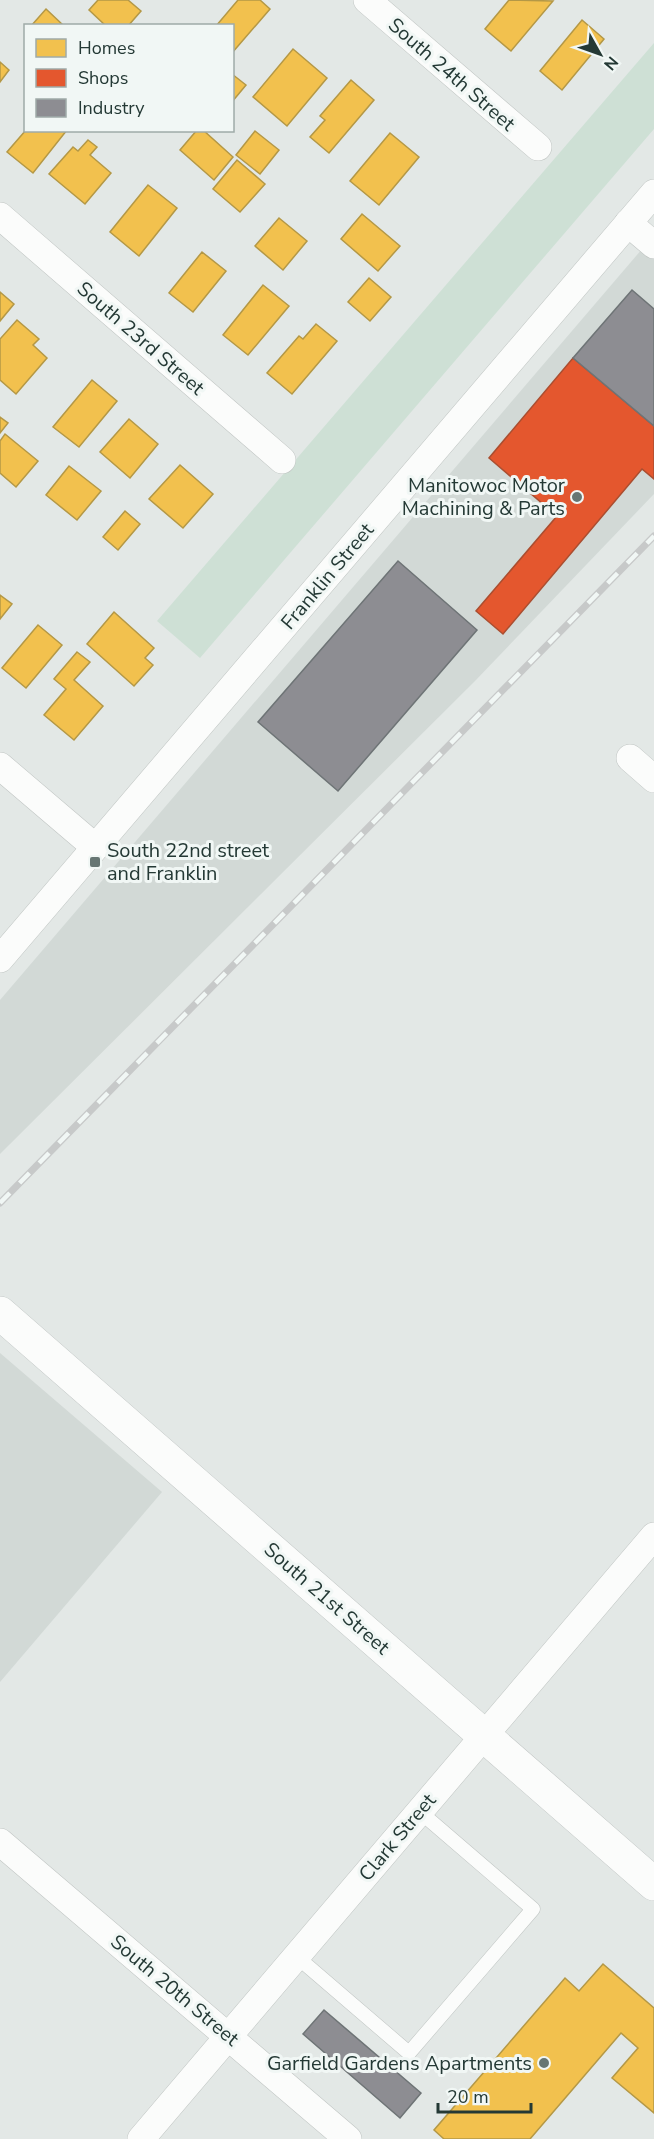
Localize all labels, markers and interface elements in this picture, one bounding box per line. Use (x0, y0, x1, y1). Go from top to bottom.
street label: South 24th Street (382, 12, 522, 138)
legend (24, 24, 234, 132)
north arrow (570, 24, 630, 84)
text: Homes (78, 36, 135, 60)
text: N (598, 51, 623, 75)
text: Shops (78, 66, 128, 90)
text: Industry (78, 96, 145, 120)
street label: South 23rd Street (71, 276, 211, 402)
place label: Manitowoc Motor Machining & Parts (402, 472, 565, 522)
marker: Manitowoc Motor Machining & Parts (570, 490, 584, 504)
street label: Franklin Street (275, 517, 381, 635)
place label: South 22nd street and Franklin (107, 837, 270, 887)
marker: South 22nd street and Franklin (88, 855, 102, 869)
street label: South 21st Street (258, 1536, 396, 1661)
street label: Clark Street (353, 1787, 443, 1887)
street label: South 20th Street (105, 1929, 245, 2053)
place label: Garfield Gardens Apartments (267, 2050, 532, 2077)
marker: Garfield Gardens Apartments (537, 2056, 551, 2070)
scale bar (438, 2076, 531, 2114)
text: 20 m (447, 2085, 489, 2109)

